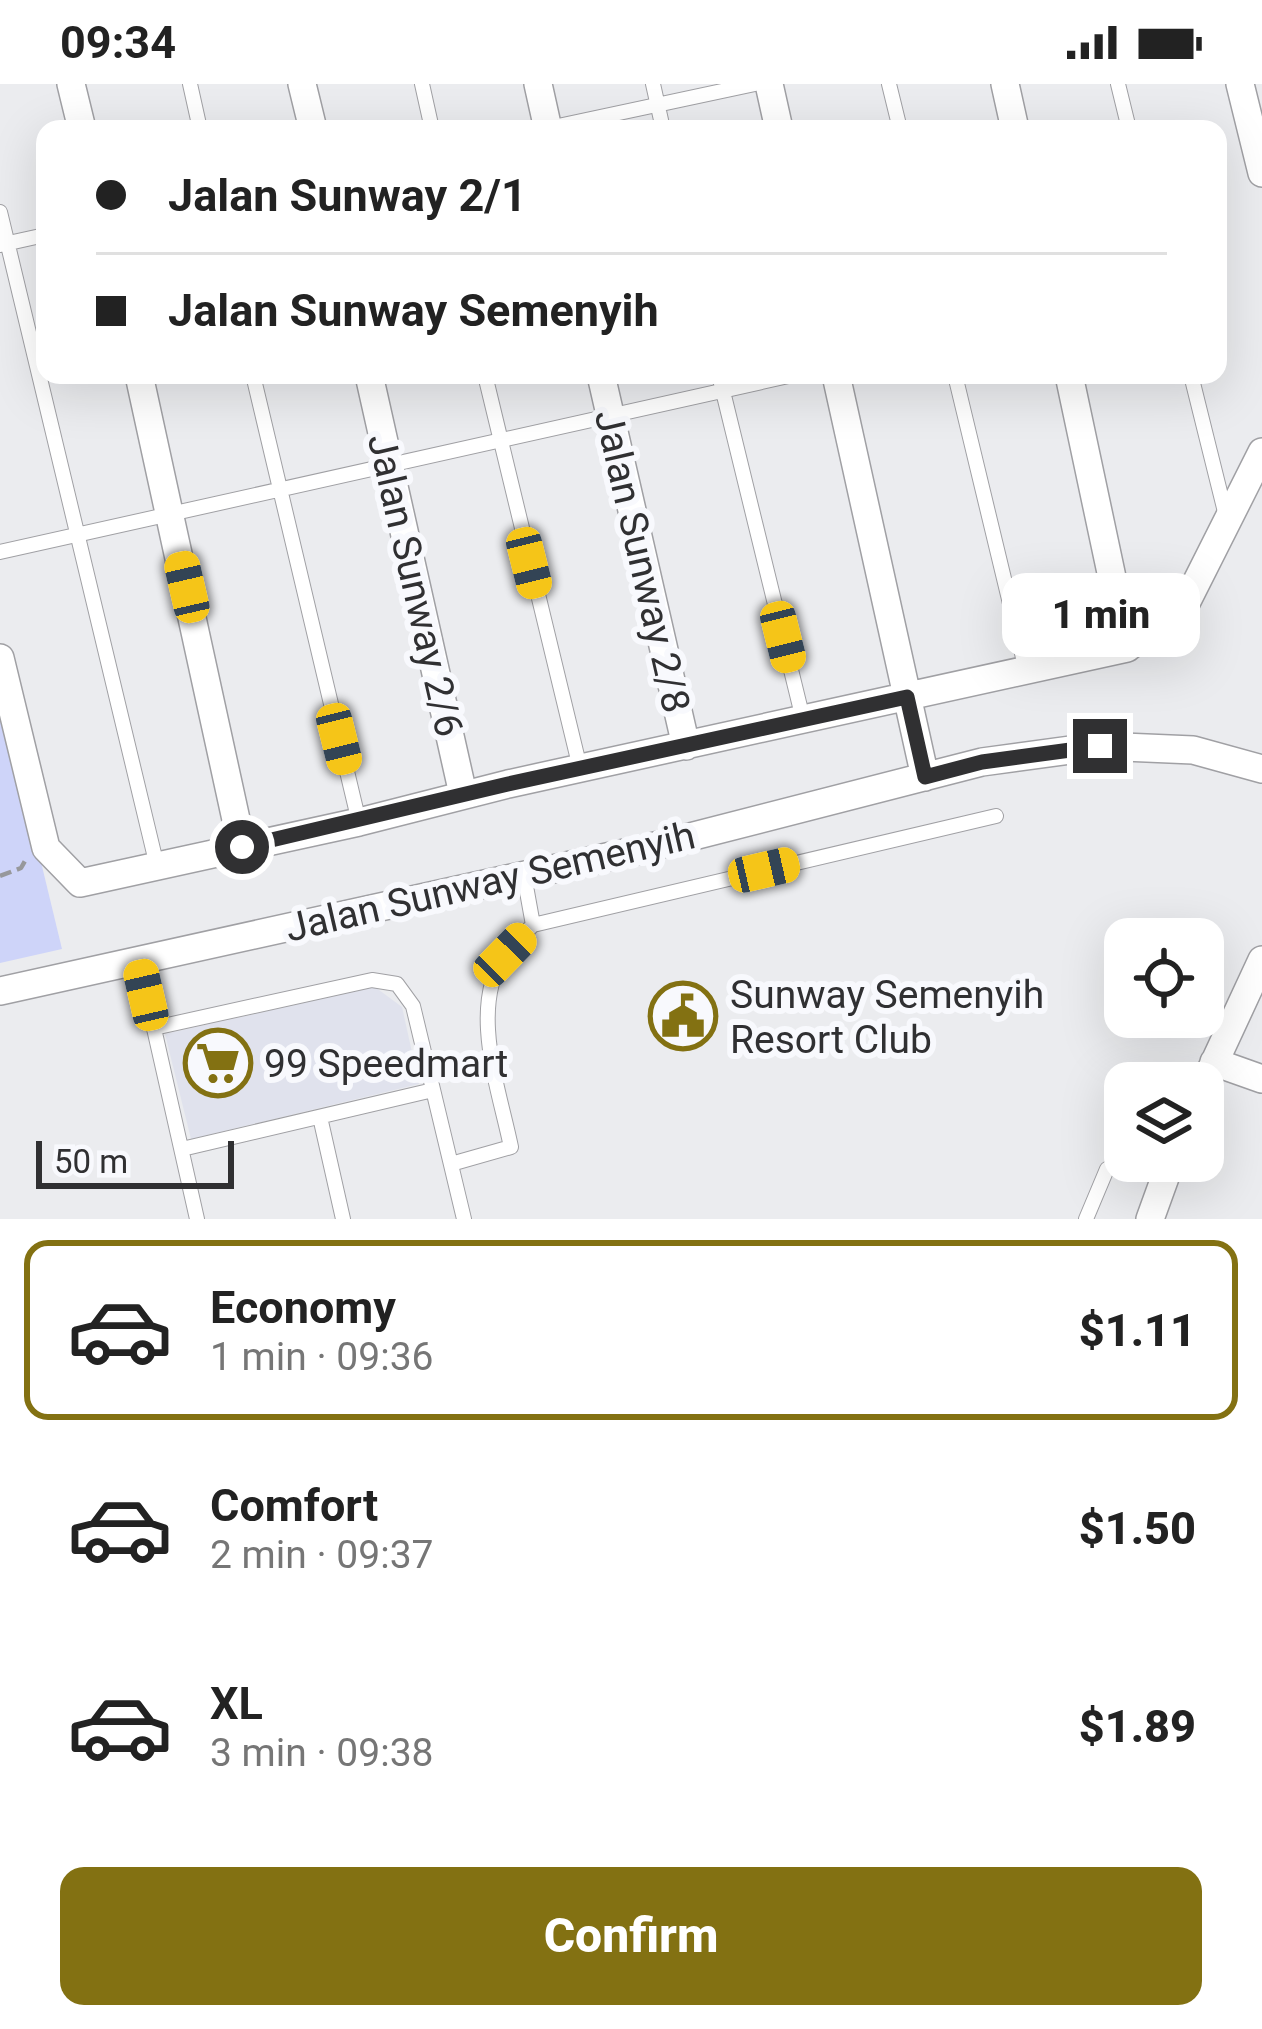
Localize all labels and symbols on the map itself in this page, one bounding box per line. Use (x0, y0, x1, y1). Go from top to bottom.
street label: Jalan Sunway 2/8 (585, 405, 699, 717)
street label: Jalan Sunway 2/6 (358, 429, 472, 741)
car (503, 524, 555, 602)
car (161, 548, 213, 626)
callout: 1 min (1001, 572, 1199, 656)
car (757, 598, 809, 676)
car (313, 700, 365, 778)
route end (1073, 719, 1127, 773)
street label: Jalan Sunway Semenyih (281, 812, 699, 951)
route start (215, 820, 269, 874)
car (725, 844, 803, 896)
car (467, 917, 543, 993)
car (120, 956, 172, 1034)
place label: Sunway Semenyih Resort Club (730, 972, 1044, 1063)
public building icon: Sunway Semenyih Resort Club (648, 981, 718, 1051)
supermarket icon: 99 Speedmart (183, 1028, 253, 1098)
place label: 99 Speedmart (264, 1041, 508, 1087)
scale bar (36, 1135, 234, 1188)

